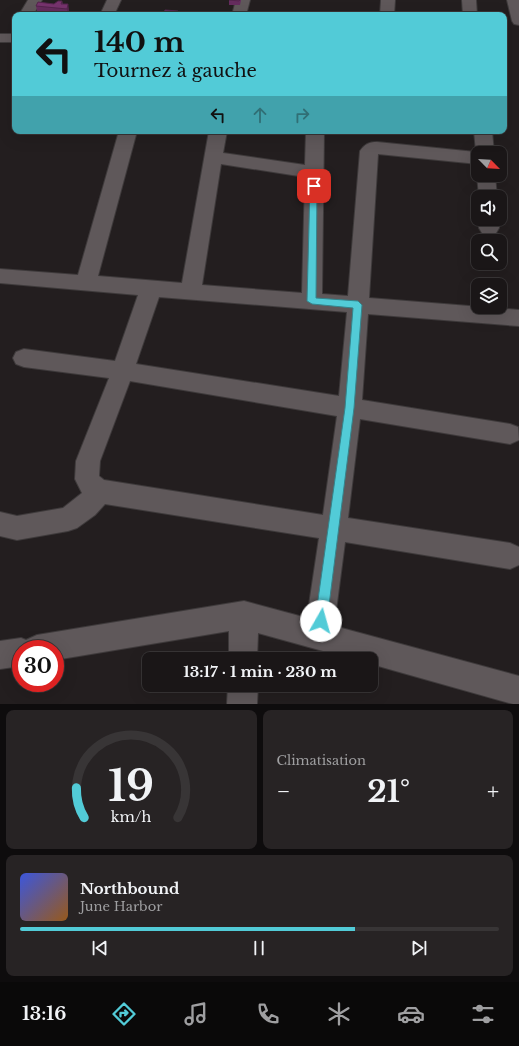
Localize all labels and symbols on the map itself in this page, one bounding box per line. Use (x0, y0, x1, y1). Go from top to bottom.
north arrow (471, 146, 507, 182)
pin (297, 169, 331, 203)
position arrow (300, 600, 342, 642)
speed limit sign: 30 (12, 640, 64, 692)

